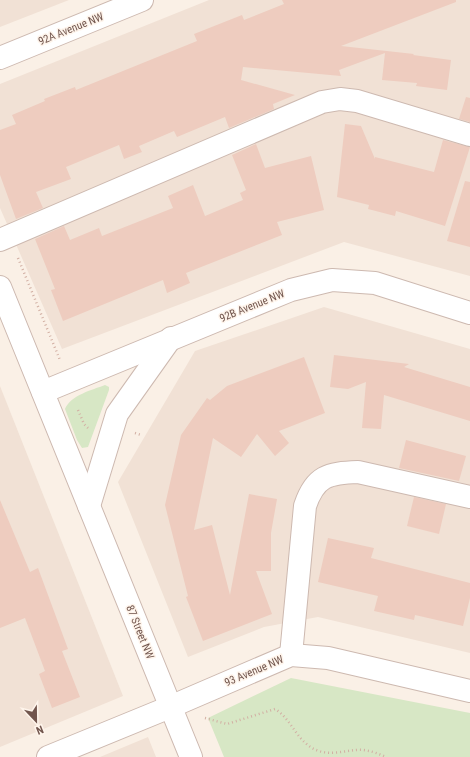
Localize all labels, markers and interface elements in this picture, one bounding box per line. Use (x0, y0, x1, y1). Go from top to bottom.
street label: 92A Avenue NW (37, 10, 106, 48)
street label: 92B Avenue NW (218, 287, 287, 325)
street label: 87 Street NW (123, 603, 157, 661)
street label: 93 Avenue NW (223, 653, 286, 689)
north arrow (16, 701, 56, 741)
text: N (34, 723, 45, 737)

